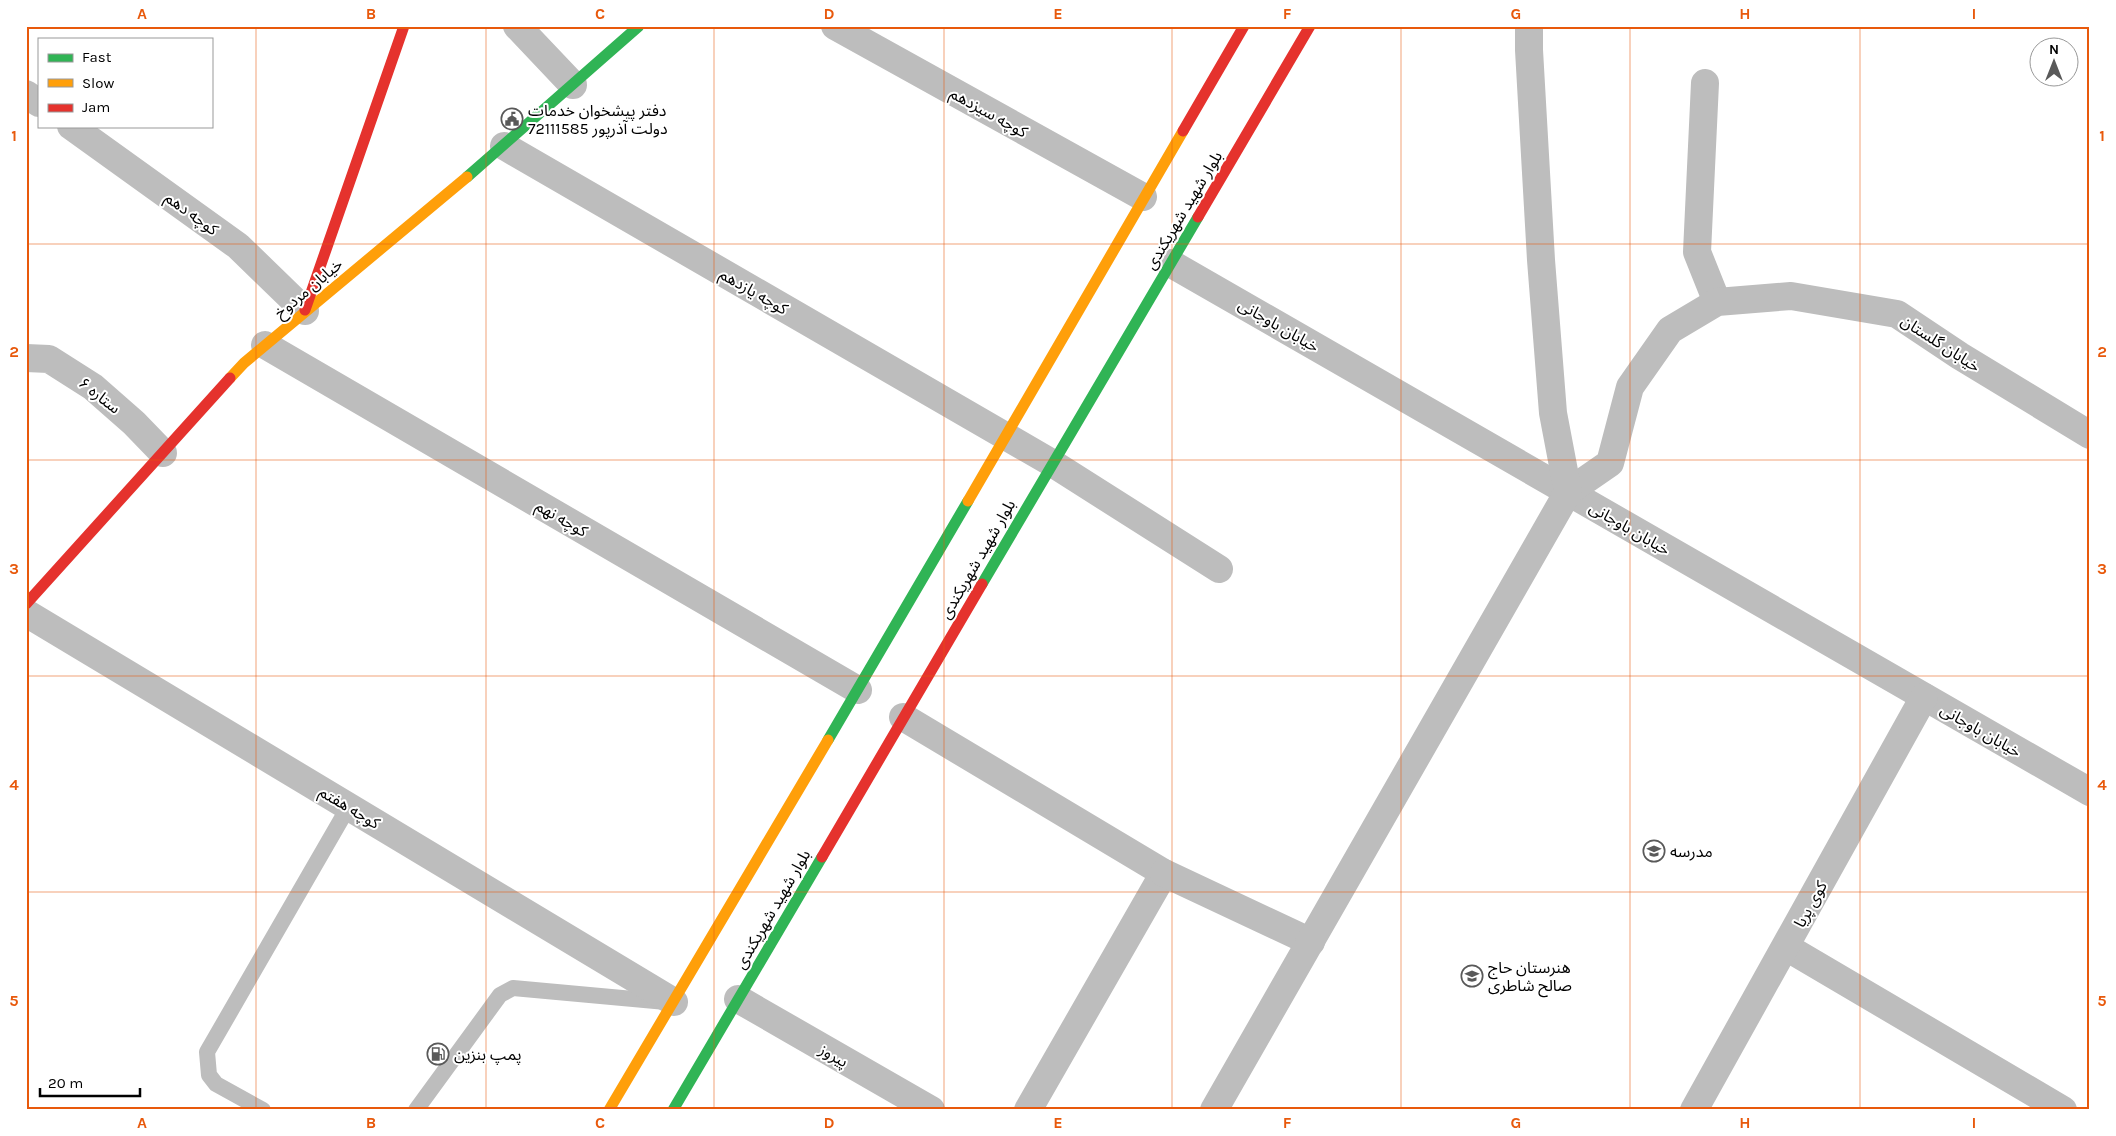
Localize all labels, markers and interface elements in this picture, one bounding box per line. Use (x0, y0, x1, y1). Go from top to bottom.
text: A (137, 4, 147, 23)
text: B (366, 4, 376, 23)
text: C (595, 4, 605, 23)
text: D (824, 4, 835, 23)
text: E (1053, 4, 1063, 23)
text: F (1283, 4, 1292, 23)
text: G (1511, 4, 1521, 23)
text: H (1739, 4, 1751, 23)
text: I (1972, 4, 1976, 23)
legend (38, 38, 212, 128)
north arrow (2028, 38, 2078, 88)
text: N (2049, 41, 2059, 58)
text: Fast (82, 48, 112, 66)
text: Slow (82, 74, 114, 92)
street label: کوچه سیزدهم (945, 83, 1031, 144)
text: Jam (82, 98, 110, 116)
place label: دفتر پیشخوان خدمات دولت آذرپور 72111585 (528, 101, 668, 139)
public building icon: دفتر پیشخوان خدمات دولت آذرپور 72111585 (500, 107, 524, 131)
text: 1 (11, 126, 17, 145)
text: 1 (2099, 126, 2105, 145)
street label: بلوار شهید شهریکندی (1141, 148, 1226, 273)
street label: کوچه دهم (160, 188, 222, 242)
street label: خیابان مردوخ (270, 254, 348, 325)
street label: کوچه یازدهم (715, 264, 792, 321)
street label: خیابان باوجانی (1235, 295, 1322, 356)
street label: خیابان گلستان (1898, 311, 1984, 376)
text: 2 (9, 342, 19, 361)
text: 2 (2097, 342, 2107, 361)
street label: ستاره ۶ (75, 373, 124, 418)
street label: کوچه نهم (531, 496, 591, 544)
street label: بلوار شهید شهریکندی (936, 496, 1019, 622)
street label: خیابان باوجانی (1586, 498, 1673, 559)
text: 3 (9, 559, 19, 578)
text: 3 (2097, 559, 2107, 578)
street label: خیابان باوجانی (1937, 700, 2024, 761)
text: 4 (9, 775, 19, 794)
text: 4 (2097, 775, 2107, 794)
street label: کوچه هفتم (314, 782, 384, 836)
school or university icon: مدرسه (1642, 839, 1666, 863)
place label: مدرسه (1670, 842, 1713, 861)
street label: بلوار شهید شهریکندی (731, 846, 814, 972)
street label: کوی پریا (1790, 877, 1832, 931)
place label: هنرستان حاج صالح شاطری (1488, 958, 1572, 998)
school or university icon: هنرستان حاج صالح شاطری (1460, 964, 1484, 988)
text: 5 (9, 991, 19, 1010)
text: 5 (2097, 991, 2107, 1010)
street label: پیروز (815, 1039, 852, 1072)
fuel station icon: پمپ بنزین (426, 1042, 450, 1066)
place label: پمپ بنزین (454, 1045, 521, 1065)
scale bar (40, 1066, 140, 1098)
text: 20 m (48, 1074, 83, 1092)
text: A (137, 1113, 147, 1132)
text: B (366, 1113, 376, 1132)
text: C (595, 1113, 605, 1132)
text: D (824, 1113, 835, 1132)
text: E (1053, 1113, 1063, 1132)
text: F (1283, 1113, 1292, 1132)
text: G (1511, 1113, 1521, 1132)
text: H (1739, 1113, 1751, 1132)
text: I (1972, 1113, 1976, 1132)

